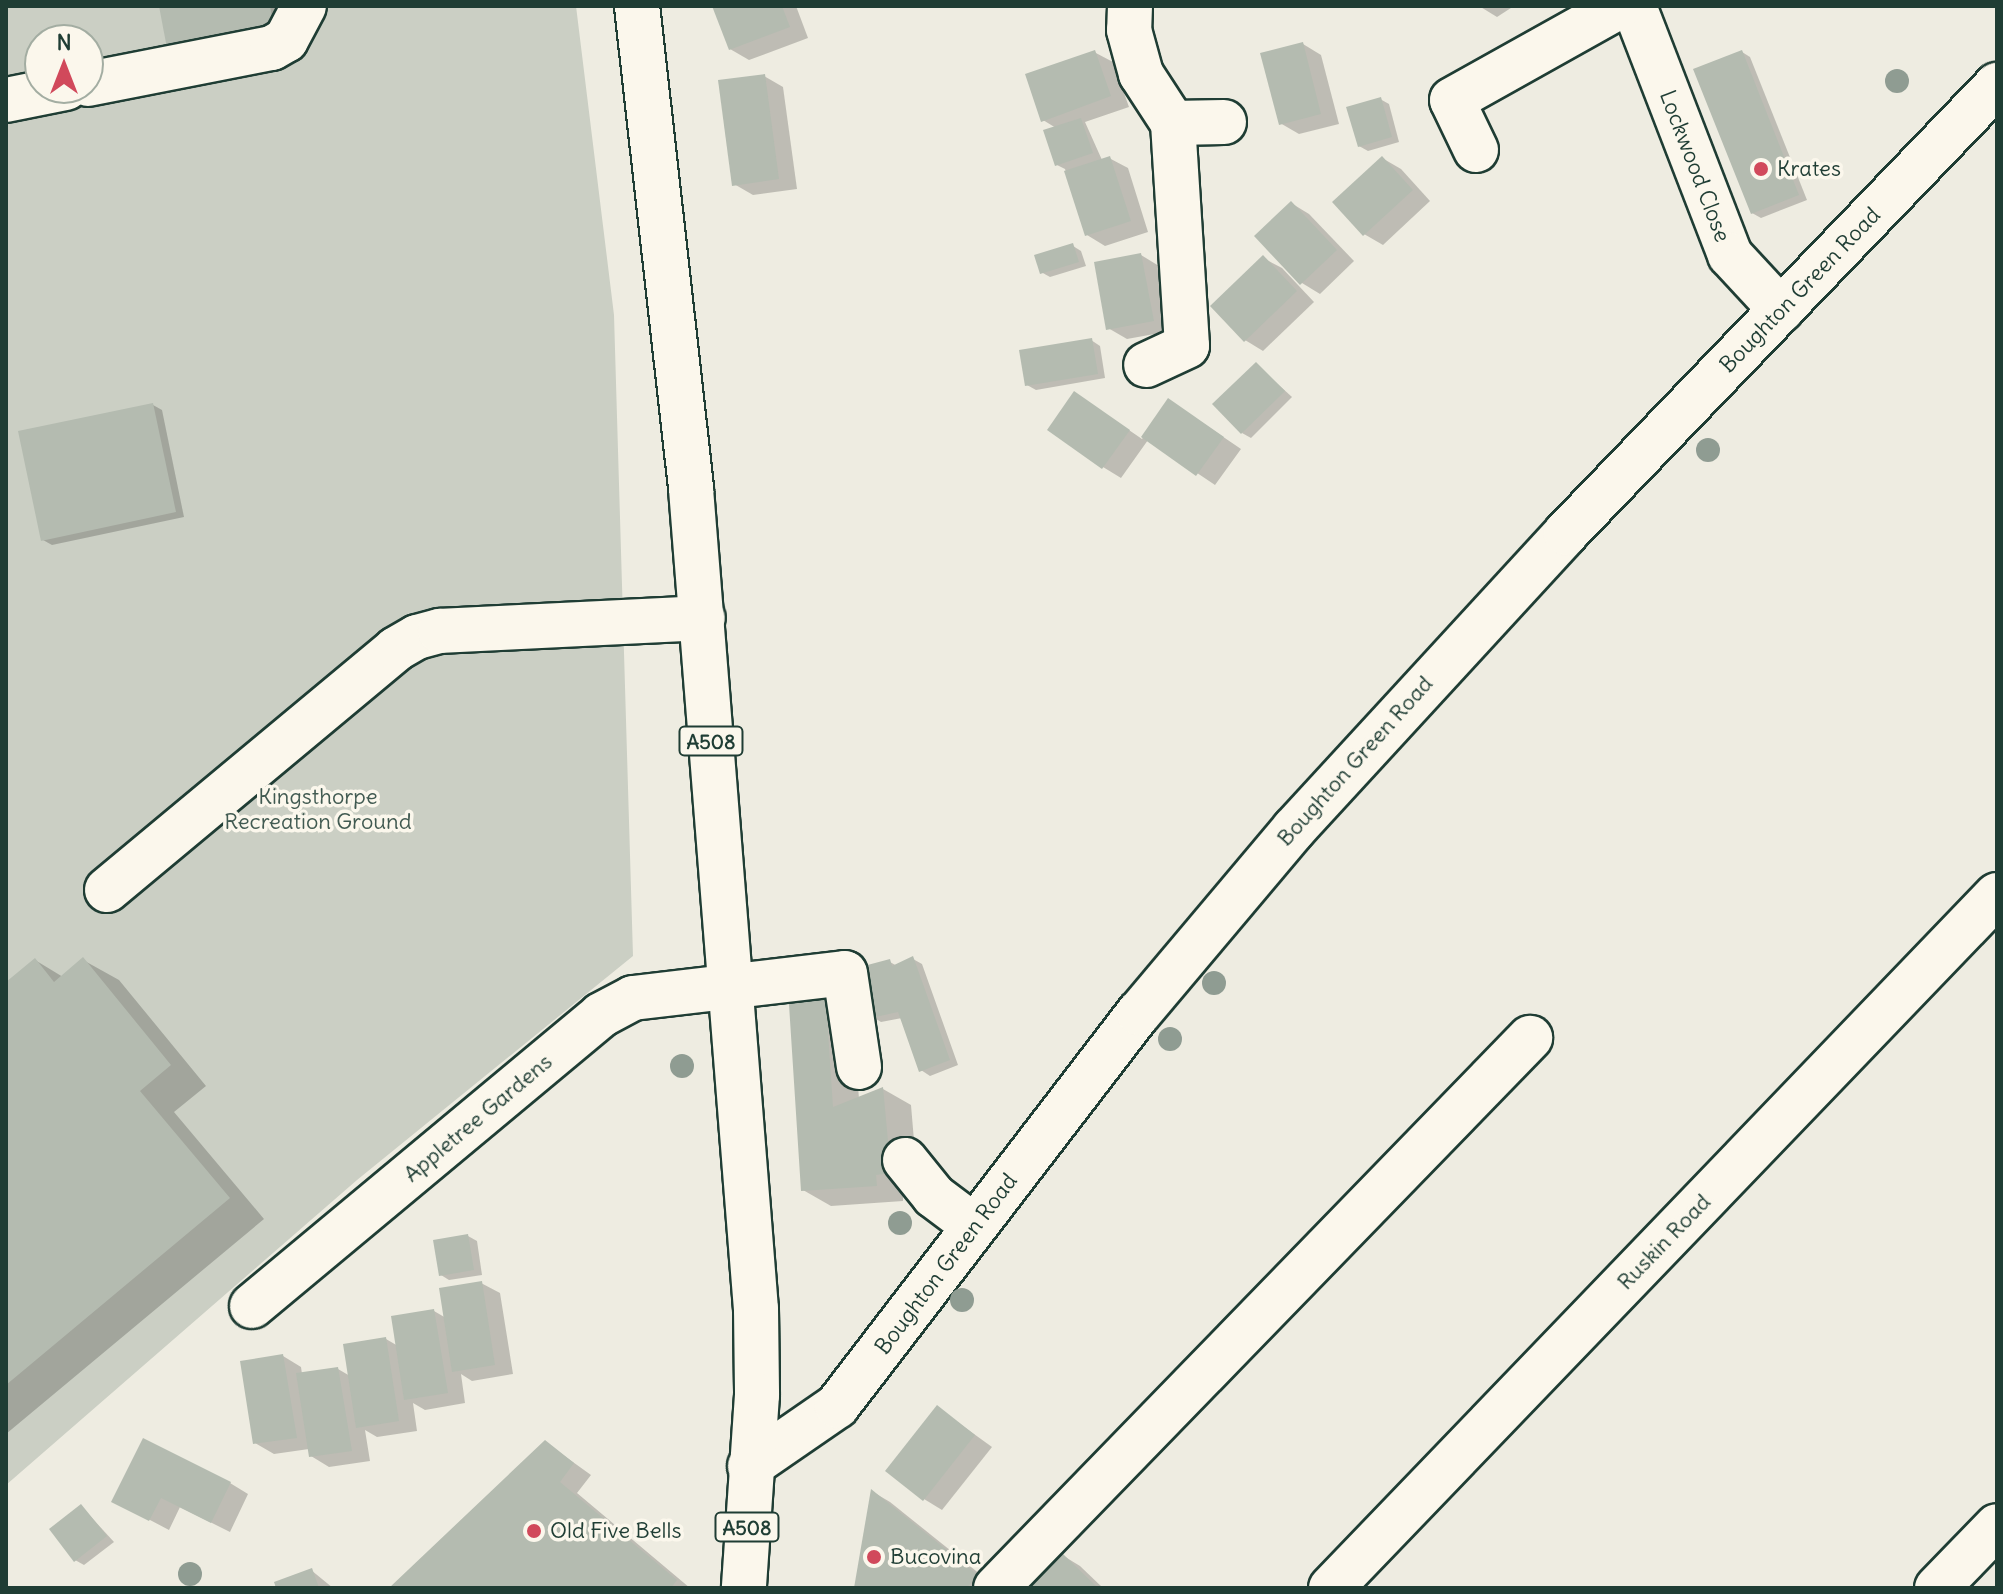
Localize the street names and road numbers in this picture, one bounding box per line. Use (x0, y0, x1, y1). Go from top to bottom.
street label: Lockwood Close (1654, 86, 1736, 246)
street label: Boughton Green Road (1714, 202, 1886, 378)
street label: Boughton Green Road (1272, 671, 1438, 851)
road number: A508 (677, 725, 745, 757)
street label: Appletree Gardens (399, 1048, 557, 1188)
street label: Boughton Green Road (869, 1168, 1023, 1360)
street label: Ruskin Road (1612, 1189, 1716, 1295)
road number: A508 (713, 1511, 781, 1543)

